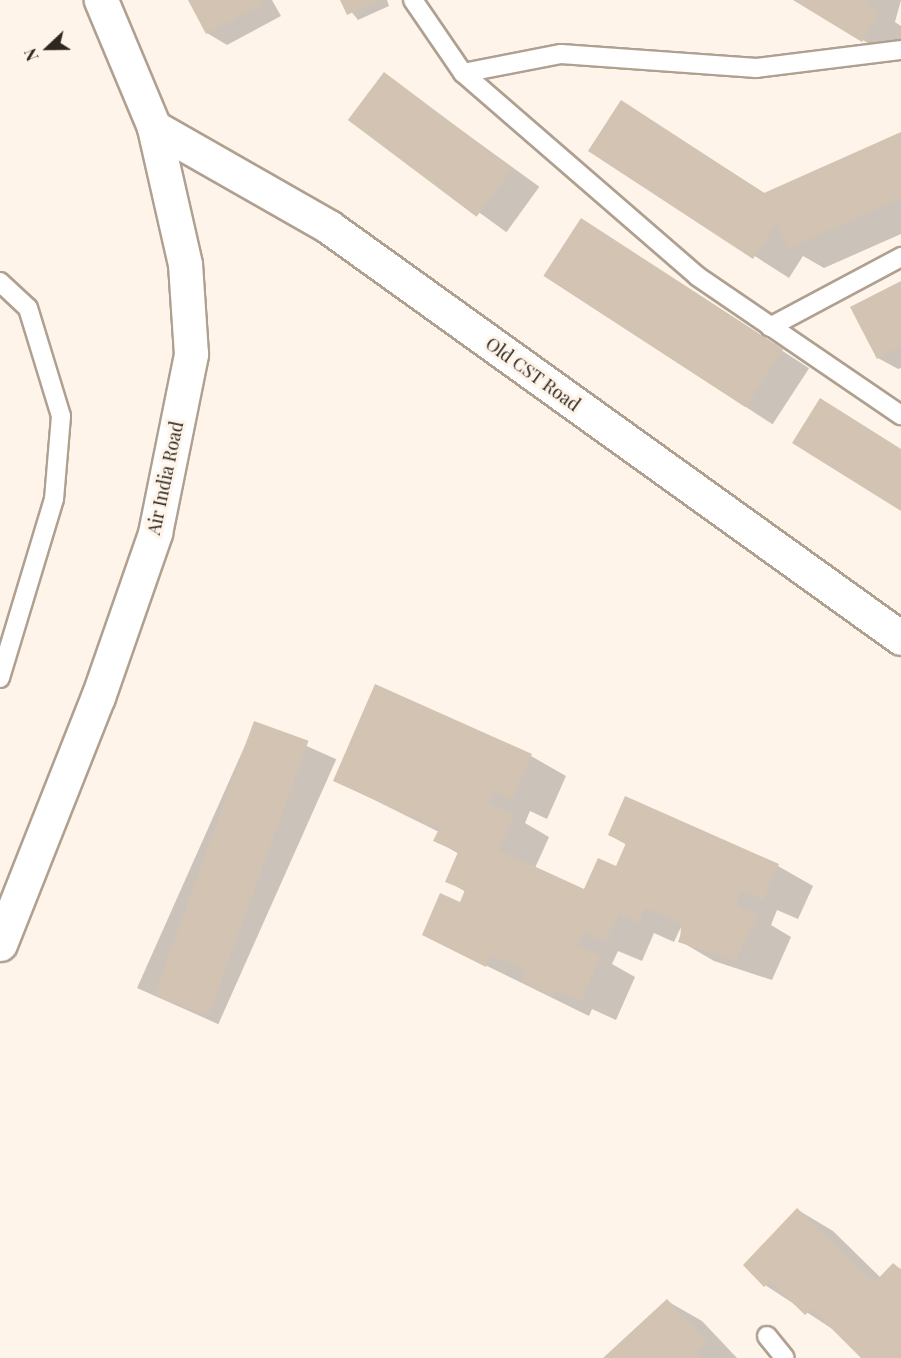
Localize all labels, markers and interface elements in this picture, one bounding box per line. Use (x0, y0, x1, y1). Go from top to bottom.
north arrow (18, 18, 78, 78)
text: N (19, 46, 43, 64)
street label: Old CST Road (481, 332, 585, 416)
street label: Air India Road (142, 419, 188, 537)

